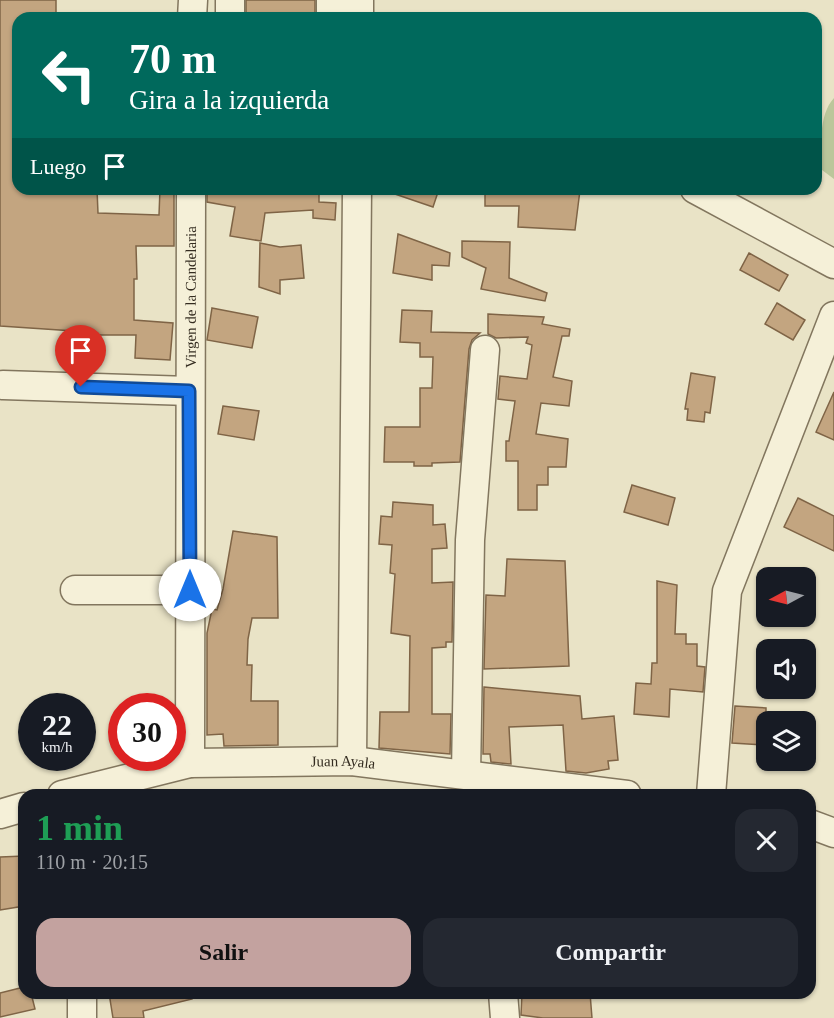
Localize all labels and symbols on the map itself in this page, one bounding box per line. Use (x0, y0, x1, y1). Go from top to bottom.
street label: Virgen de la Candelaria (183, 226, 199, 368)
pin (55, 325, 106, 387)
position arrow (158, 558, 222, 622)
north arrow (756, 567, 816, 627)
speed limit sign: 30 (108, 693, 186, 771)
street label: Juan Ayala (310, 753, 377, 772)

